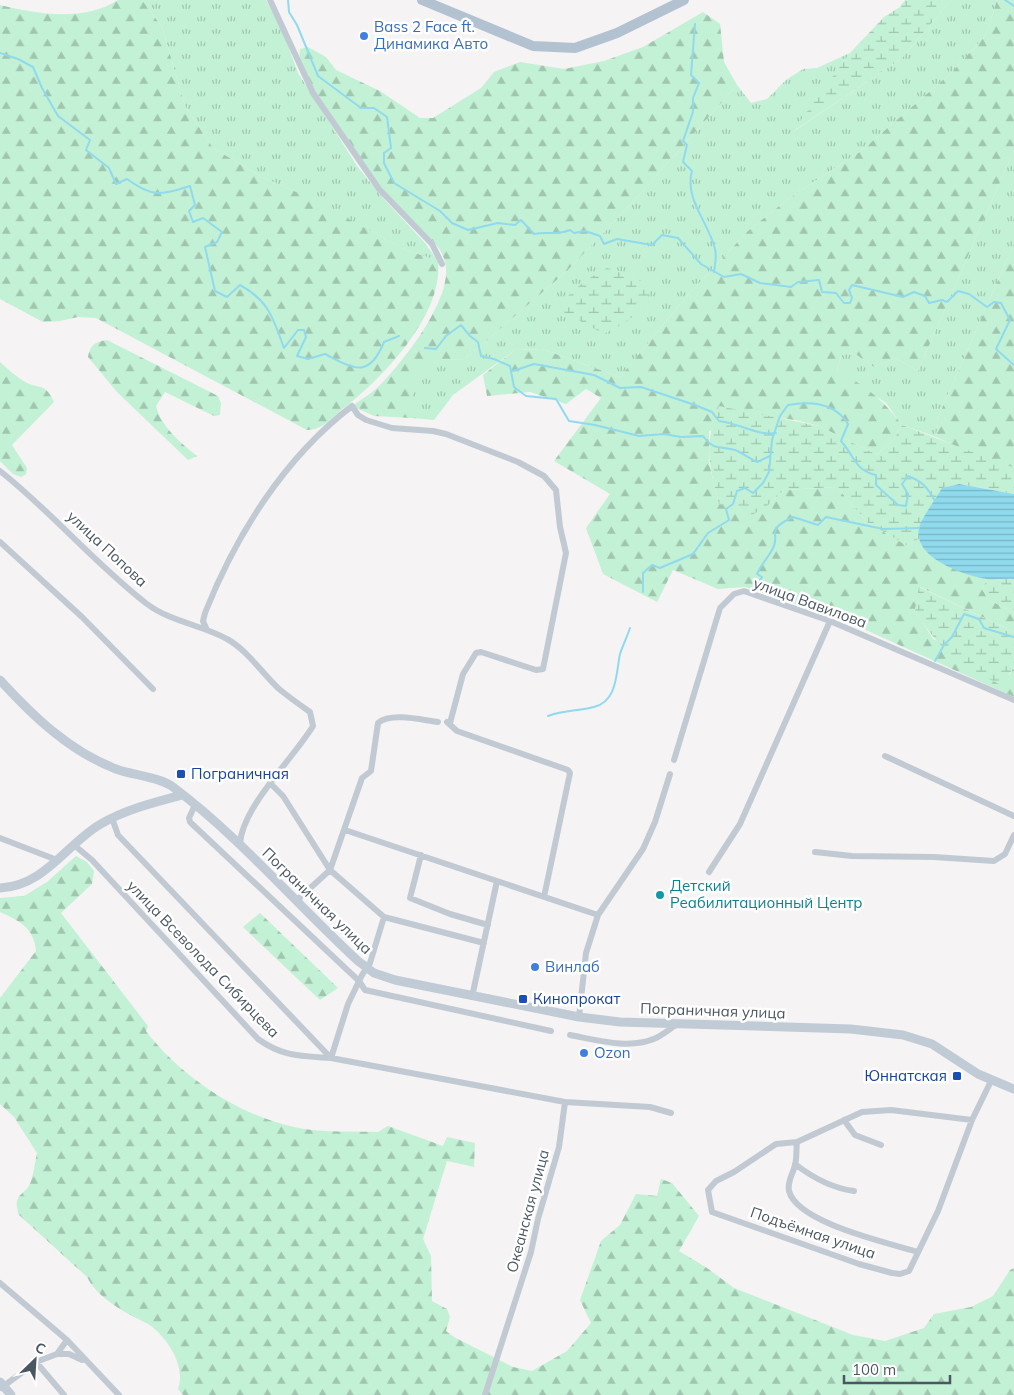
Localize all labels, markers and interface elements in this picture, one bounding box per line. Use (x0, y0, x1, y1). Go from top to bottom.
place label: Bass 2 Face ft. Динамика Авто (374, 17, 488, 53)
marker: Bass 2 Face ft. Динамика Авто (358, 30, 370, 42)
street label: улица Попова (63, 507, 151, 591)
street label: улица Вавилова (751, 573, 869, 632)
place label: Пограничная (191, 764, 289, 783)
marker: Пограничная (175, 768, 187, 780)
street label: Пограничная улица (258, 843, 376, 958)
street label: улица Всеволода Сибирцева (123, 876, 284, 1041)
place label: Детский Реабилитационный Центр (670, 876, 862, 912)
marker: Детский Реабилитационный Центр (654, 889, 666, 901)
place label: Винлаб (545, 957, 600, 976)
marker: Винлаб (529, 961, 541, 973)
place label: Кинопрокат (533, 989, 620, 1008)
marker: Кинопрокат (517, 993, 529, 1005)
street label: Пограничная улица (640, 998, 786, 1023)
place label: Ozon (594, 1043, 631, 1062)
marker: Ozon (578, 1047, 590, 1059)
place label: Юннатская (864, 1066, 947, 1085)
marker: Юннатская (951, 1070, 963, 1082)
street label: Океанская улица (502, 1147, 553, 1275)
street label: Подъёмная улица (748, 1202, 878, 1263)
north arrow (10, 1335, 60, 1385)
text: С (32, 1338, 49, 1358)
scale bar (844, 1352, 950, 1384)
text: 100 m (852, 1360, 896, 1379)

